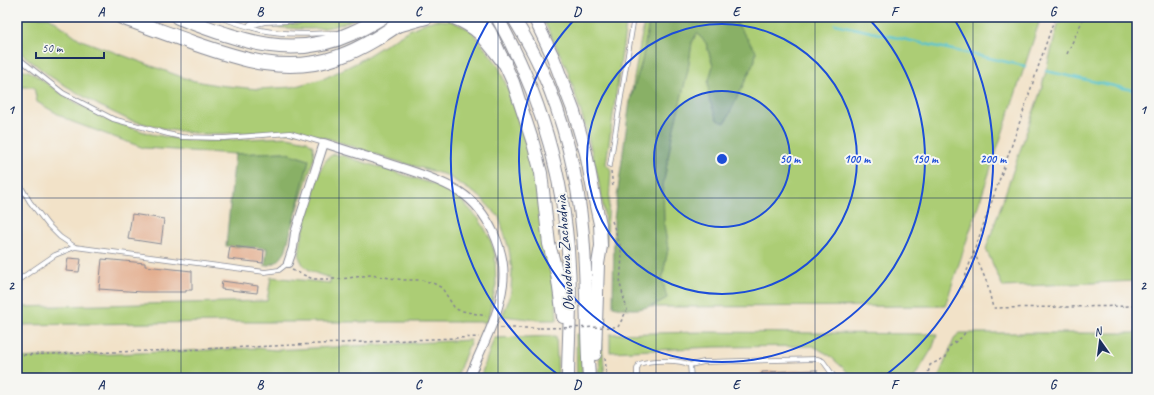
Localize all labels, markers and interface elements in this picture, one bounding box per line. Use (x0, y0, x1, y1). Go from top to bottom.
text: A (98, 4, 106, 20)
text: B (257, 4, 265, 20)
text: C (415, 4, 423, 20)
text: D (573, 4, 582, 20)
text: E (733, 4, 742, 20)
text: F (891, 4, 900, 20)
text: G (1050, 4, 1058, 20)
scale bar (36, 34, 104, 60)
text: 50 m (42, 40, 64, 56)
text: 1 (8, 102, 16, 118)
text: 1 (1140, 102, 1148, 118)
text: 50 m (780, 151, 801, 167)
text: 100 m (844, 151, 871, 167)
text: 150 m (912, 151, 939, 167)
text: 200 m (980, 151, 1007, 167)
centre of rings (715, 152, 729, 166)
street label: Obwodowa Zachodnia (551, 193, 579, 312)
text: 2 (8, 278, 15, 294)
text: 2 (1140, 278, 1147, 294)
north arrow (1080, 321, 1120, 361)
text: N (1093, 323, 1105, 339)
text: A (98, 377, 106, 393)
text: B (257, 377, 265, 393)
text: C (415, 377, 423, 393)
text: D (573, 377, 582, 393)
text: E (733, 377, 742, 393)
text: F (891, 377, 900, 393)
text: G (1050, 377, 1058, 393)

